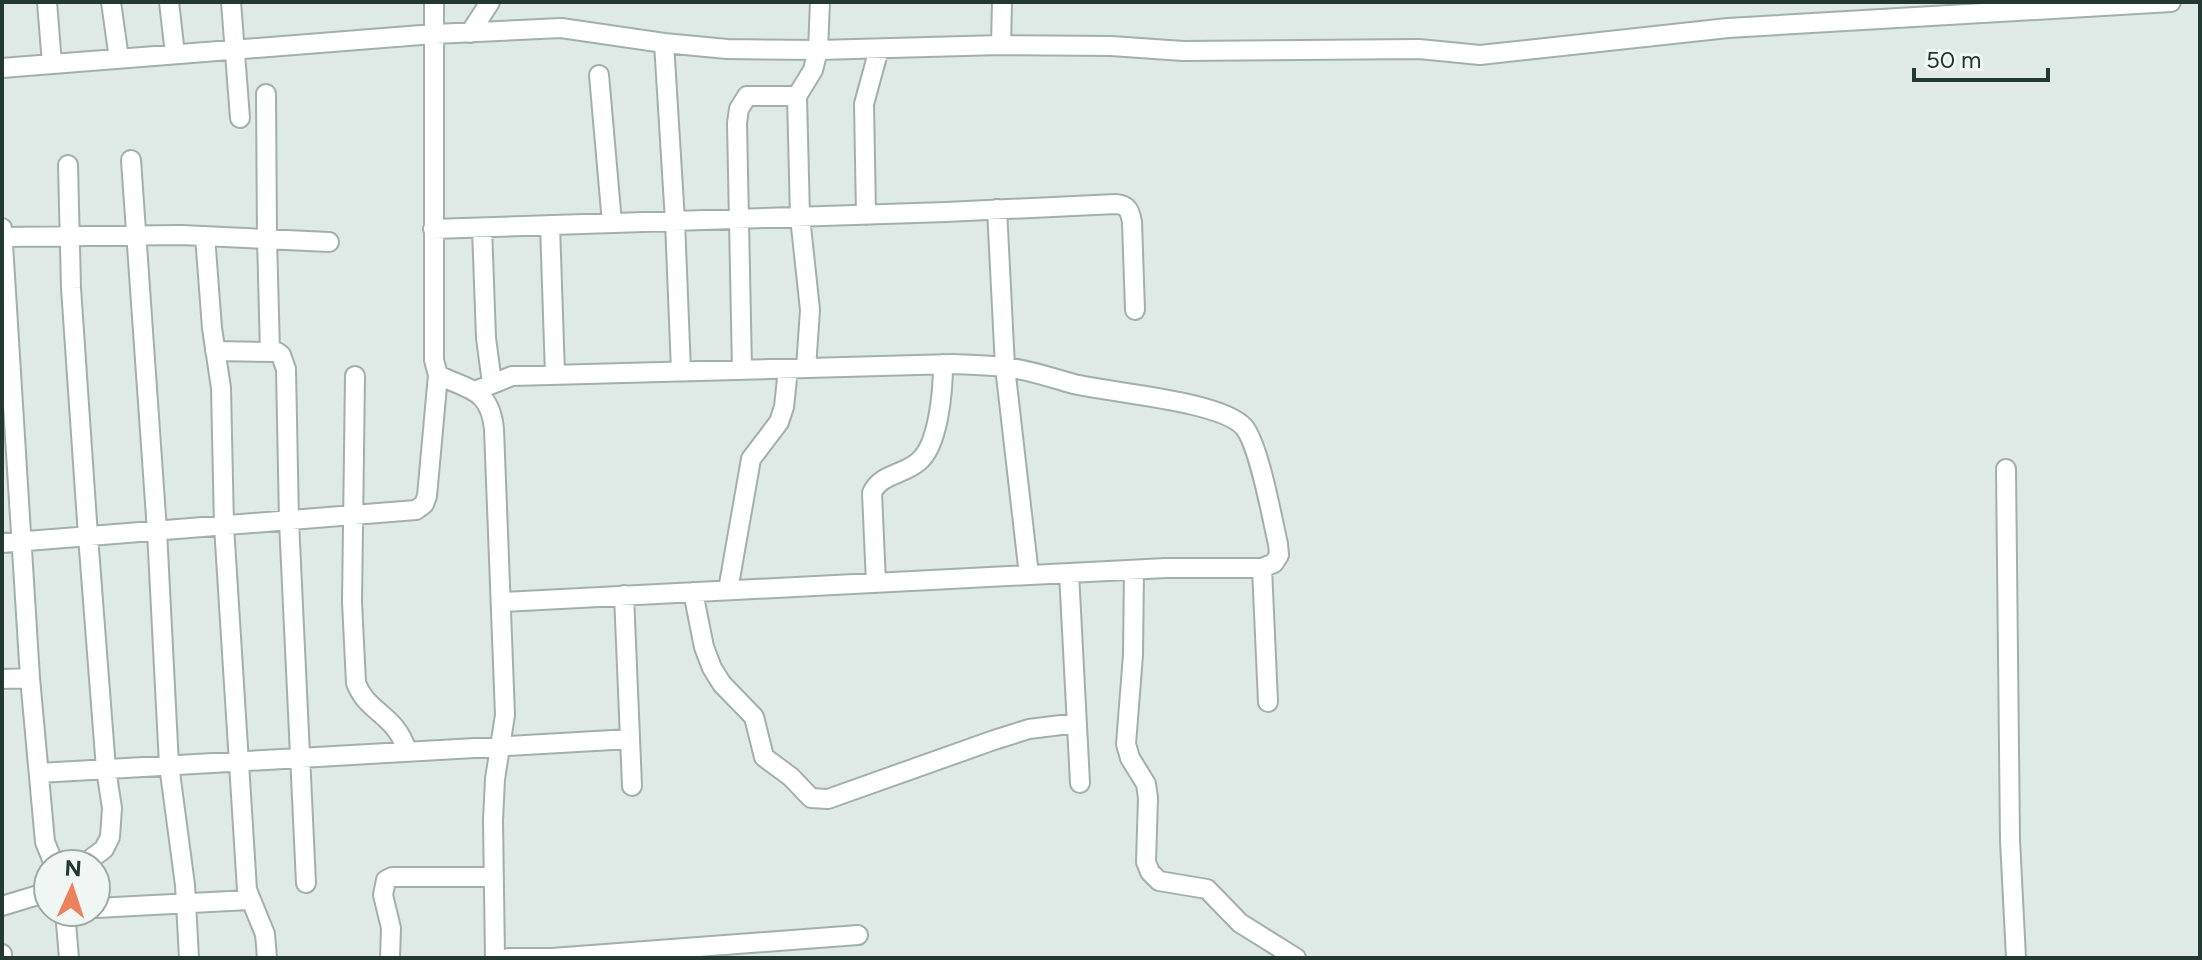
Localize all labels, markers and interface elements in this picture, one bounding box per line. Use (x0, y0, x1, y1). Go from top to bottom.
scale bar (1914, 32, 2048, 82)
text: 50 m (1926, 45, 1982, 74)
north arrow (32, 848, 112, 928)
text: N (64, 855, 82, 882)

